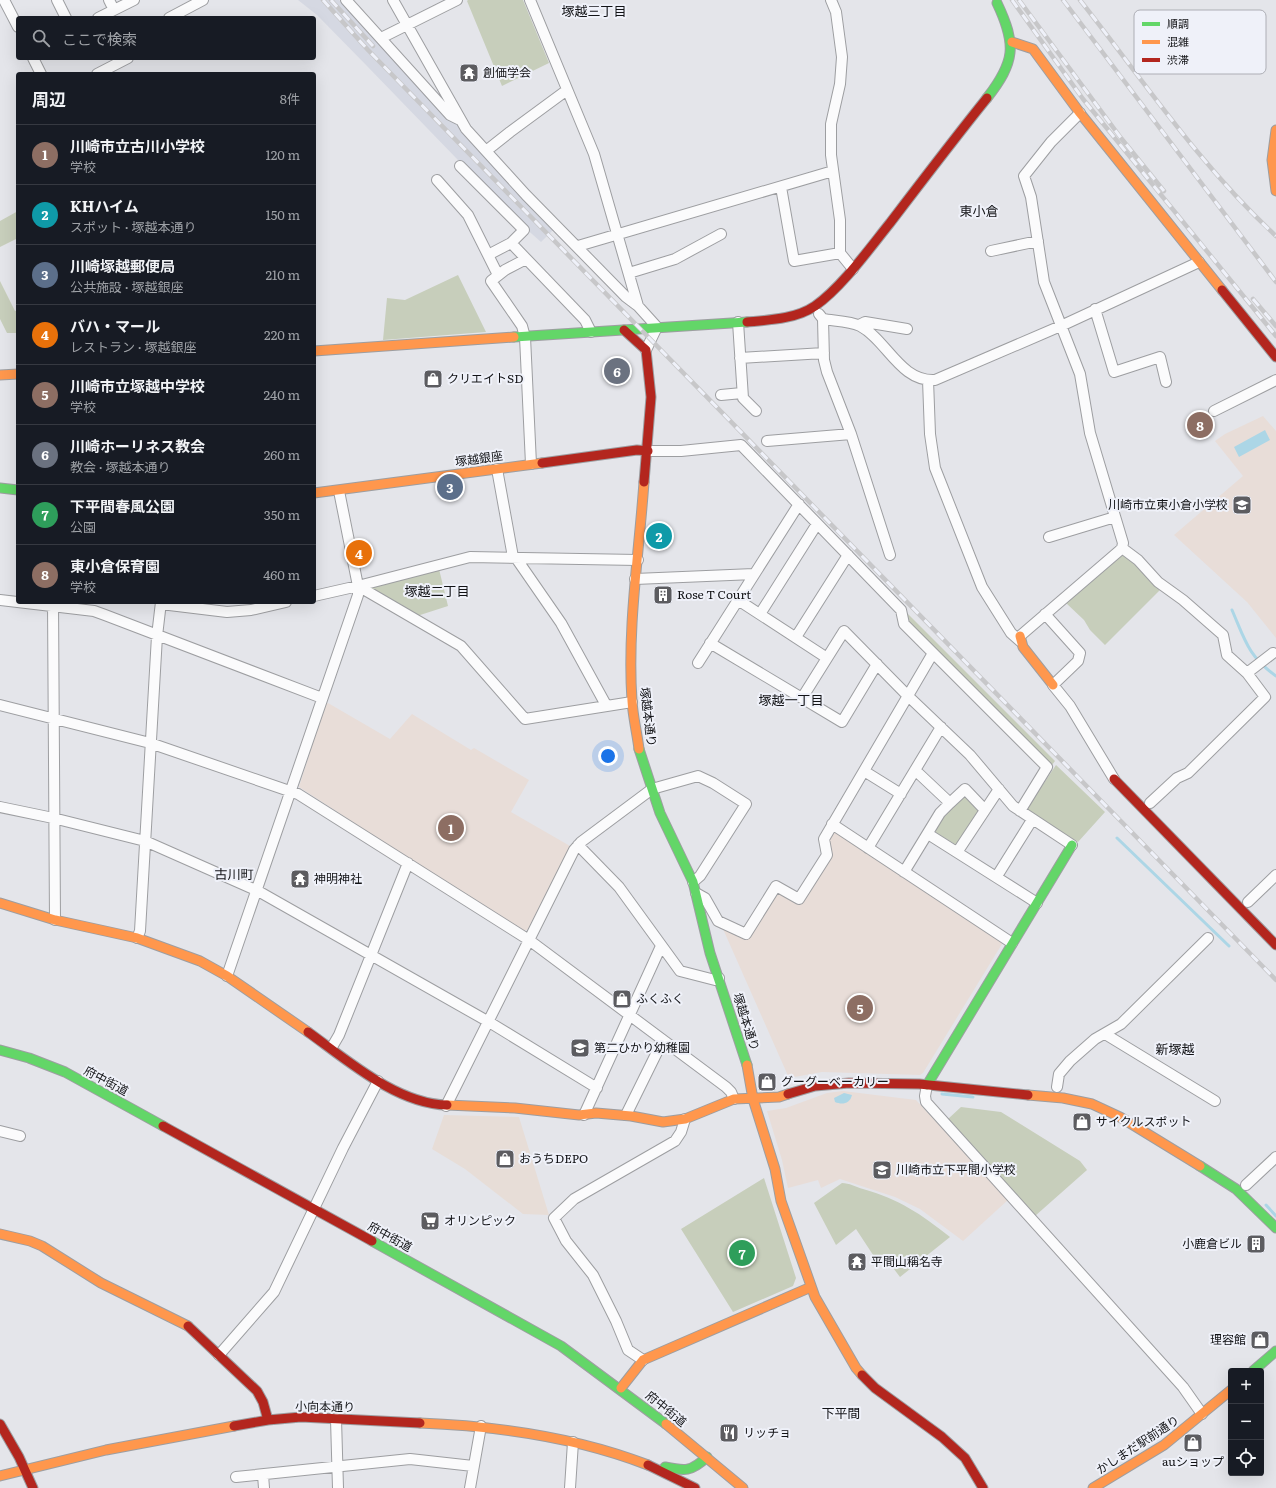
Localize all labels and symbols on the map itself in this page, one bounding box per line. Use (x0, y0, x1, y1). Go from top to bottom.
district label: 塚越三丁目 (561, 1, 627, 20)
legend (1134, 10, 1266, 74)
text: 順調 (1167, 15, 1189, 31)
text: 混雑 (1167, 33, 1189, 49)
text: 渋滞 (1167, 51, 1189, 67)
temple icon: 創価学会 (458, 62, 480, 84)
place label: 創価学会 (483, 63, 531, 81)
district label: 東小倉 (959, 201, 999, 220)
pin: 6 (604, 356, 630, 386)
shop icon: クリエイトSD (422, 368, 444, 390)
place label: クリエイトSD (447, 369, 523, 387)
pin: 8 (1187, 410, 1213, 440)
street label: 塚越銀座 (454, 446, 504, 470)
pin: 3 (437, 472, 463, 502)
school or university icon: 川崎市立東小倉小学校 (1231, 494, 1253, 516)
place label: 川崎市立東小倉小学校 (1108, 495, 1228, 513)
pin: 2 (646, 521, 672, 551)
pin: 4 (346, 538, 372, 568)
district label: 塚越二丁目 (404, 581, 470, 600)
building icon: Rose T Court (652, 584, 674, 606)
place label: Rose T Court (677, 585, 751, 603)
street label: 塚越本通り (636, 686, 662, 748)
district label: 塚越一丁目 (758, 690, 824, 709)
your location (598, 746, 618, 766)
pin: 1 (438, 813, 464, 843)
district label: 古川町 (214, 864, 254, 883)
temple icon: 神明神社 (289, 868, 311, 890)
place label: 神明神社 (314, 869, 362, 887)
shop icon: ふくふく (611, 988, 633, 1010)
place label: ふくふく (636, 989, 684, 1007)
street label: 塚越本通り (729, 990, 765, 1053)
pin: 5 (847, 993, 873, 1023)
school or university icon: 第二ひかり幼稚園 (569, 1037, 591, 1059)
place label: 第二ひかり幼稚園 (594, 1038, 690, 1056)
district label: 新塚越 (1155, 1039, 1195, 1058)
street label: 府中街道 (81, 1061, 132, 1099)
shop icon: グーグーベーカリー (756, 1071, 778, 1093)
place label: グーグーベーカリー (781, 1072, 889, 1090)
shop icon: サイクルスポット (1071, 1111, 1093, 1133)
place label: サイクルスポット (1096, 1112, 1191, 1130)
shop icon: おうちDEPO (494, 1148, 516, 1170)
place label: おうちDEPO (519, 1149, 588, 1167)
school or university icon: 川崎市立下平間小学校 (871, 1159, 893, 1181)
place label: 川崎市立下平間小学校 (896, 1160, 1016, 1178)
supermarket icon: オリンピック (419, 1210, 441, 1232)
place label: オリンピック (444, 1211, 516, 1229)
street label: 府中街道 (365, 1217, 416, 1256)
building icon: 小鹿倉ビル (1245, 1233, 1267, 1255)
place label: 小鹿倉ビル (1182, 1234, 1242, 1252)
pin: 7 (729, 1238, 755, 1268)
temple icon: 平間山稱名寺 (846, 1251, 868, 1273)
place label: 平間山稱名寺 (871, 1252, 943, 1270)
shop icon: 理容館 (1249, 1329, 1271, 1351)
place label: 理容館 (1210, 1330, 1246, 1348)
street label: 府中街道 (642, 1386, 691, 1430)
street label: 小向本通り (295, 1396, 355, 1416)
district label: 下平間 (821, 1403, 861, 1422)
street label: かしまだ駅前通り (1092, 1410, 1183, 1478)
restaurant icon: リッチョ (718, 1422, 740, 1444)
place label: リッチョ (743, 1423, 791, 1441)
shop icon: auショップ (1182, 1432, 1204, 1454)
place label: auショップ (1162, 1452, 1224, 1470)

